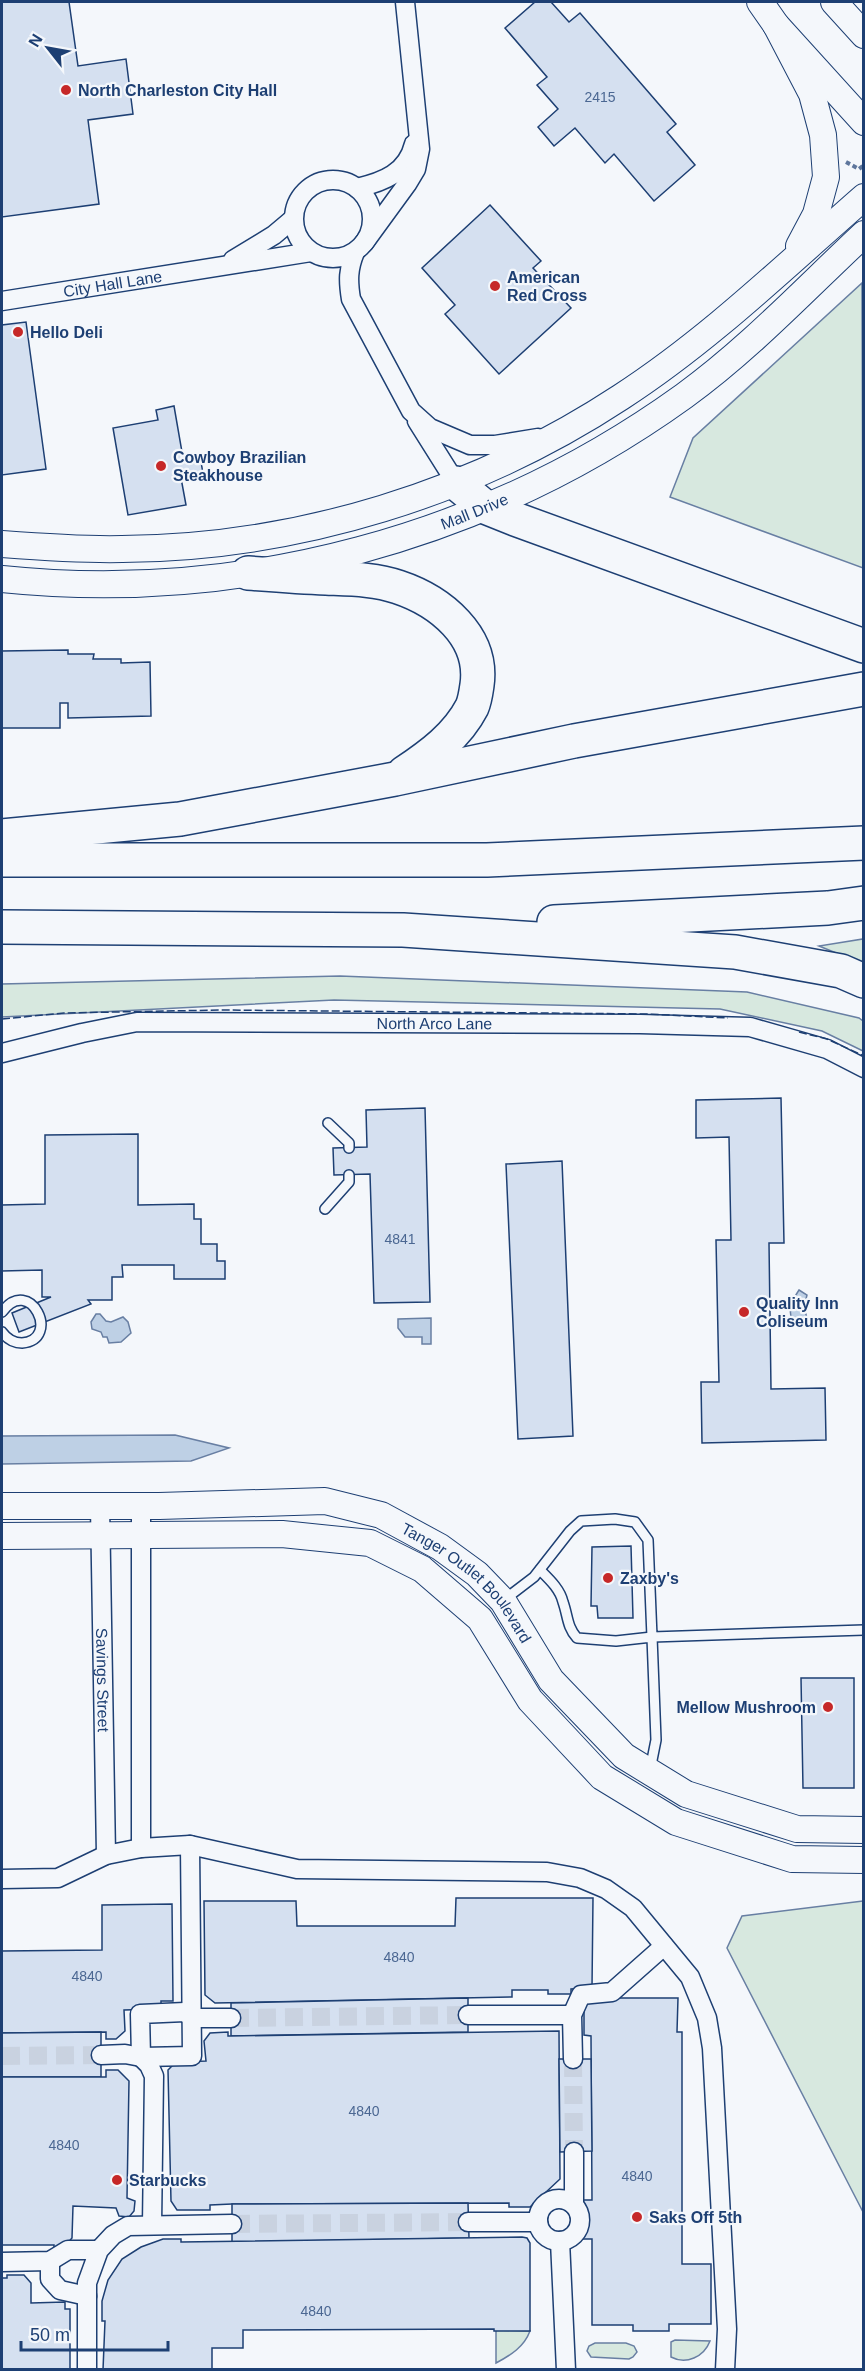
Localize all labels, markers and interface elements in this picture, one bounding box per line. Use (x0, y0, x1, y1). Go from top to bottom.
north arrow (18, 18, 78, 78)
text: N (25, 31, 46, 50)
place label: North Charleston City Hall (78, 82, 277, 99)
marker: North Charleston City Hall (59, 83, 73, 97)
house number: 2415 (584, 89, 616, 105)
street label: City Hall Lane (62, 268, 163, 300)
place label: American Red Cross (507, 269, 587, 304)
marker: American Red Cross (488, 279, 502, 293)
place label: Hello Deli (30, 324, 103, 341)
marker: Hello Deli (11, 325, 25, 339)
place label: Cowboy Brazilian Steakhouse (173, 449, 306, 484)
marker: Cowboy Brazilian Steakhouse (154, 459, 168, 473)
street label: Mall Drive (439, 490, 511, 533)
street label: North Arco Lane (377, 1015, 492, 1032)
house number: 4841 (384, 1231, 416, 1247)
place label: Quality Inn Coliseum (756, 1295, 839, 1330)
marker: Quality Inn Coliseum (737, 1305, 751, 1319)
street label: Tanger Outlet Boulevard (399, 1520, 534, 1646)
place label: Zaxby's (620, 1570, 679, 1587)
marker: Zaxby's (601, 1571, 615, 1585)
street label: Savings Street (93, 1628, 112, 1733)
place label: Mellow Mushroom (676, 1699, 816, 1716)
marker: Mellow Mushroom (821, 1700, 835, 1714)
house number: 4840 (383, 1949, 415, 1965)
house number: 4840 (71, 1968, 103, 1984)
house number: 4840 (348, 2103, 380, 2119)
house number: 4840 (48, 2137, 80, 2153)
house number: 4840 (621, 2168, 653, 2184)
place label: Starbucks (129, 2172, 206, 2189)
marker: Starbucks (110, 2173, 124, 2187)
place label: Saks Off 5th (649, 2209, 742, 2226)
marker: Saks Off 5th (630, 2210, 644, 2224)
house number: 4840 (300, 2303, 332, 2319)
scale bar (21, 2314, 168, 2352)
text: 50 m (30, 2325, 70, 2345)

